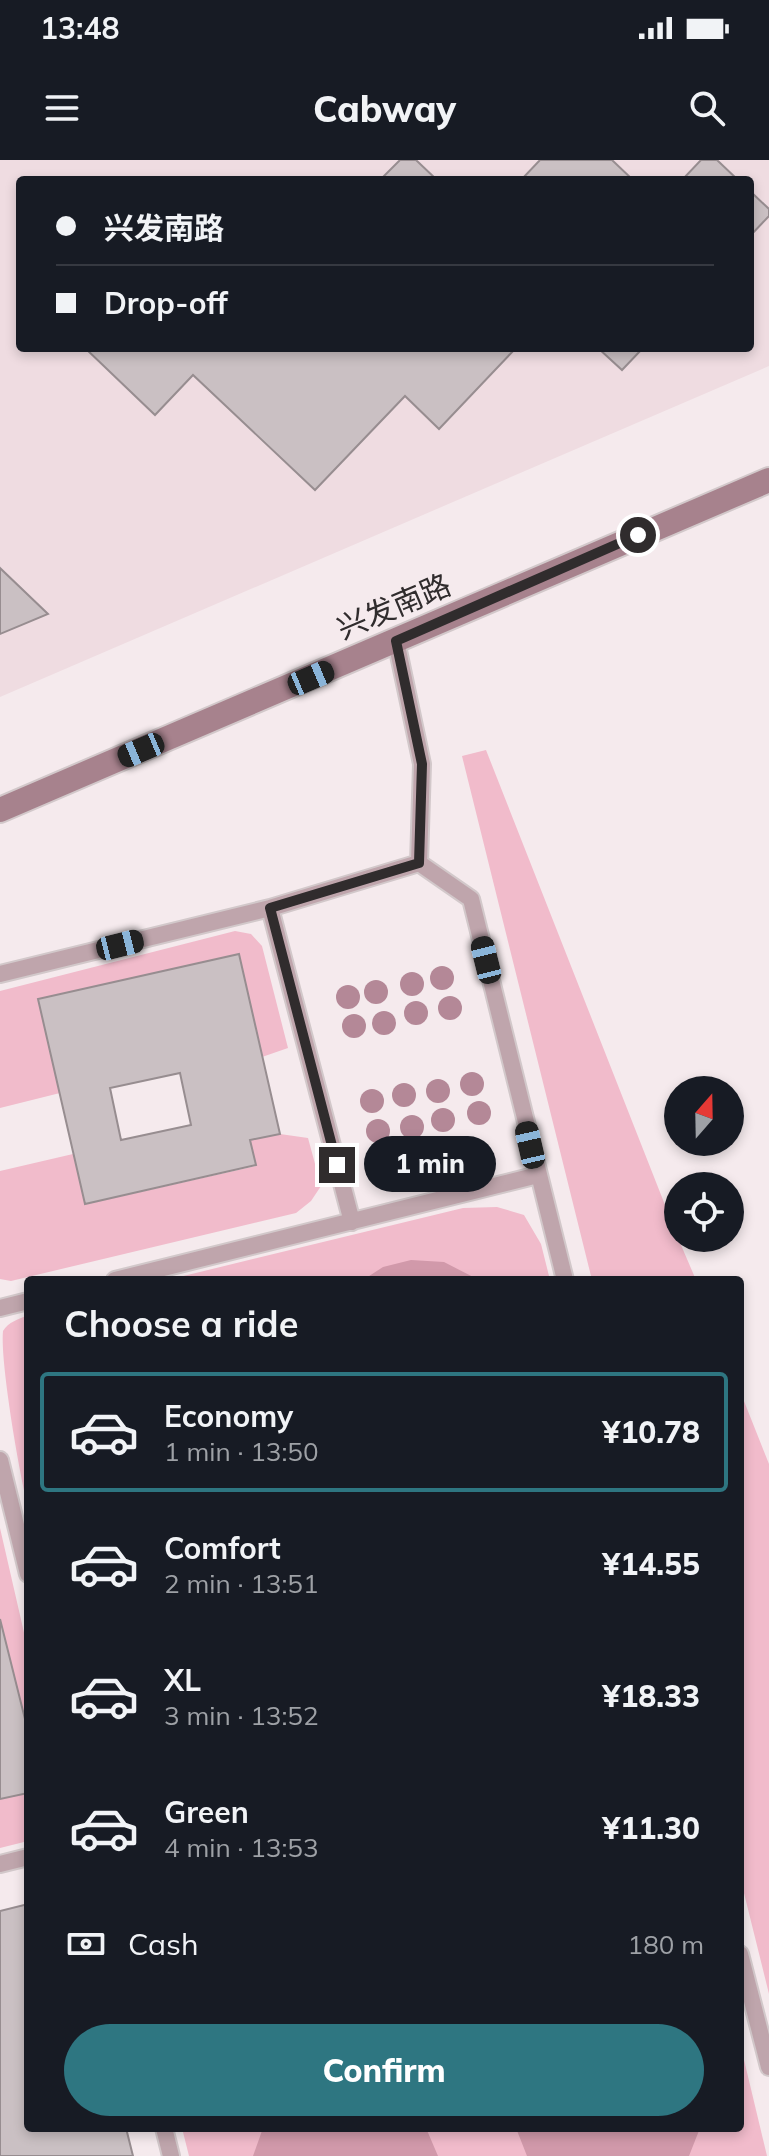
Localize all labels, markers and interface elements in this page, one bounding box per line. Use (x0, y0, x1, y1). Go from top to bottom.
text: 13:48 (40, 9, 119, 47)
icon: menu (40, 86, 84, 130)
text: Cabway (313, 86, 456, 131)
icon: search (685, 86, 729, 130)
text: 兴发南路 (104, 209, 224, 247)
text: Drop-off (104, 284, 228, 322)
route start (620, 517, 656, 553)
street label: 兴发南路 (331, 565, 456, 647)
car (284, 658, 338, 698)
car (114, 730, 168, 770)
car (94, 928, 146, 962)
car (469, 934, 503, 986)
north arrow (664, 1076, 744, 1156)
map controls (664, 1076, 744, 1252)
car (513, 1119, 547, 1171)
callout: 1 min (365, 1137, 497, 1193)
route end (319, 1147, 355, 1183)
text: 1 min (395, 1147, 465, 1180)
button: locate (664, 1172, 744, 1252)
text: Choose a ride (64, 1301, 298, 1346)
icon: car (68, 1396, 140, 1468)
text: Economy (164, 1397, 293, 1435)
text: ¥10.78 (602, 1413, 700, 1451)
text: 1 min · 13:50 (164, 1435, 319, 1468)
icon: car (68, 1528, 140, 1600)
text: Comfort (164, 1529, 281, 1567)
text: ¥14.55 (602, 1545, 700, 1583)
text: 2 min · 13:51 (164, 1567, 319, 1600)
icon: car (68, 1660, 140, 1732)
text: XL (164, 1661, 201, 1699)
text: ¥18.33 (602, 1677, 700, 1715)
text: 3 min · 13:52 (164, 1699, 319, 1732)
icon: car (68, 1792, 140, 1864)
text: Green (164, 1793, 249, 1831)
text: ¥11.30 (602, 1809, 700, 1847)
text: 4 min · 13:53 (164, 1831, 319, 1864)
icon: cash (64, 1922, 108, 1966)
text: Cash (128, 1925, 199, 1963)
text: 180 m (628, 1928, 704, 1961)
button: Confirm (64, 2024, 704, 2116)

